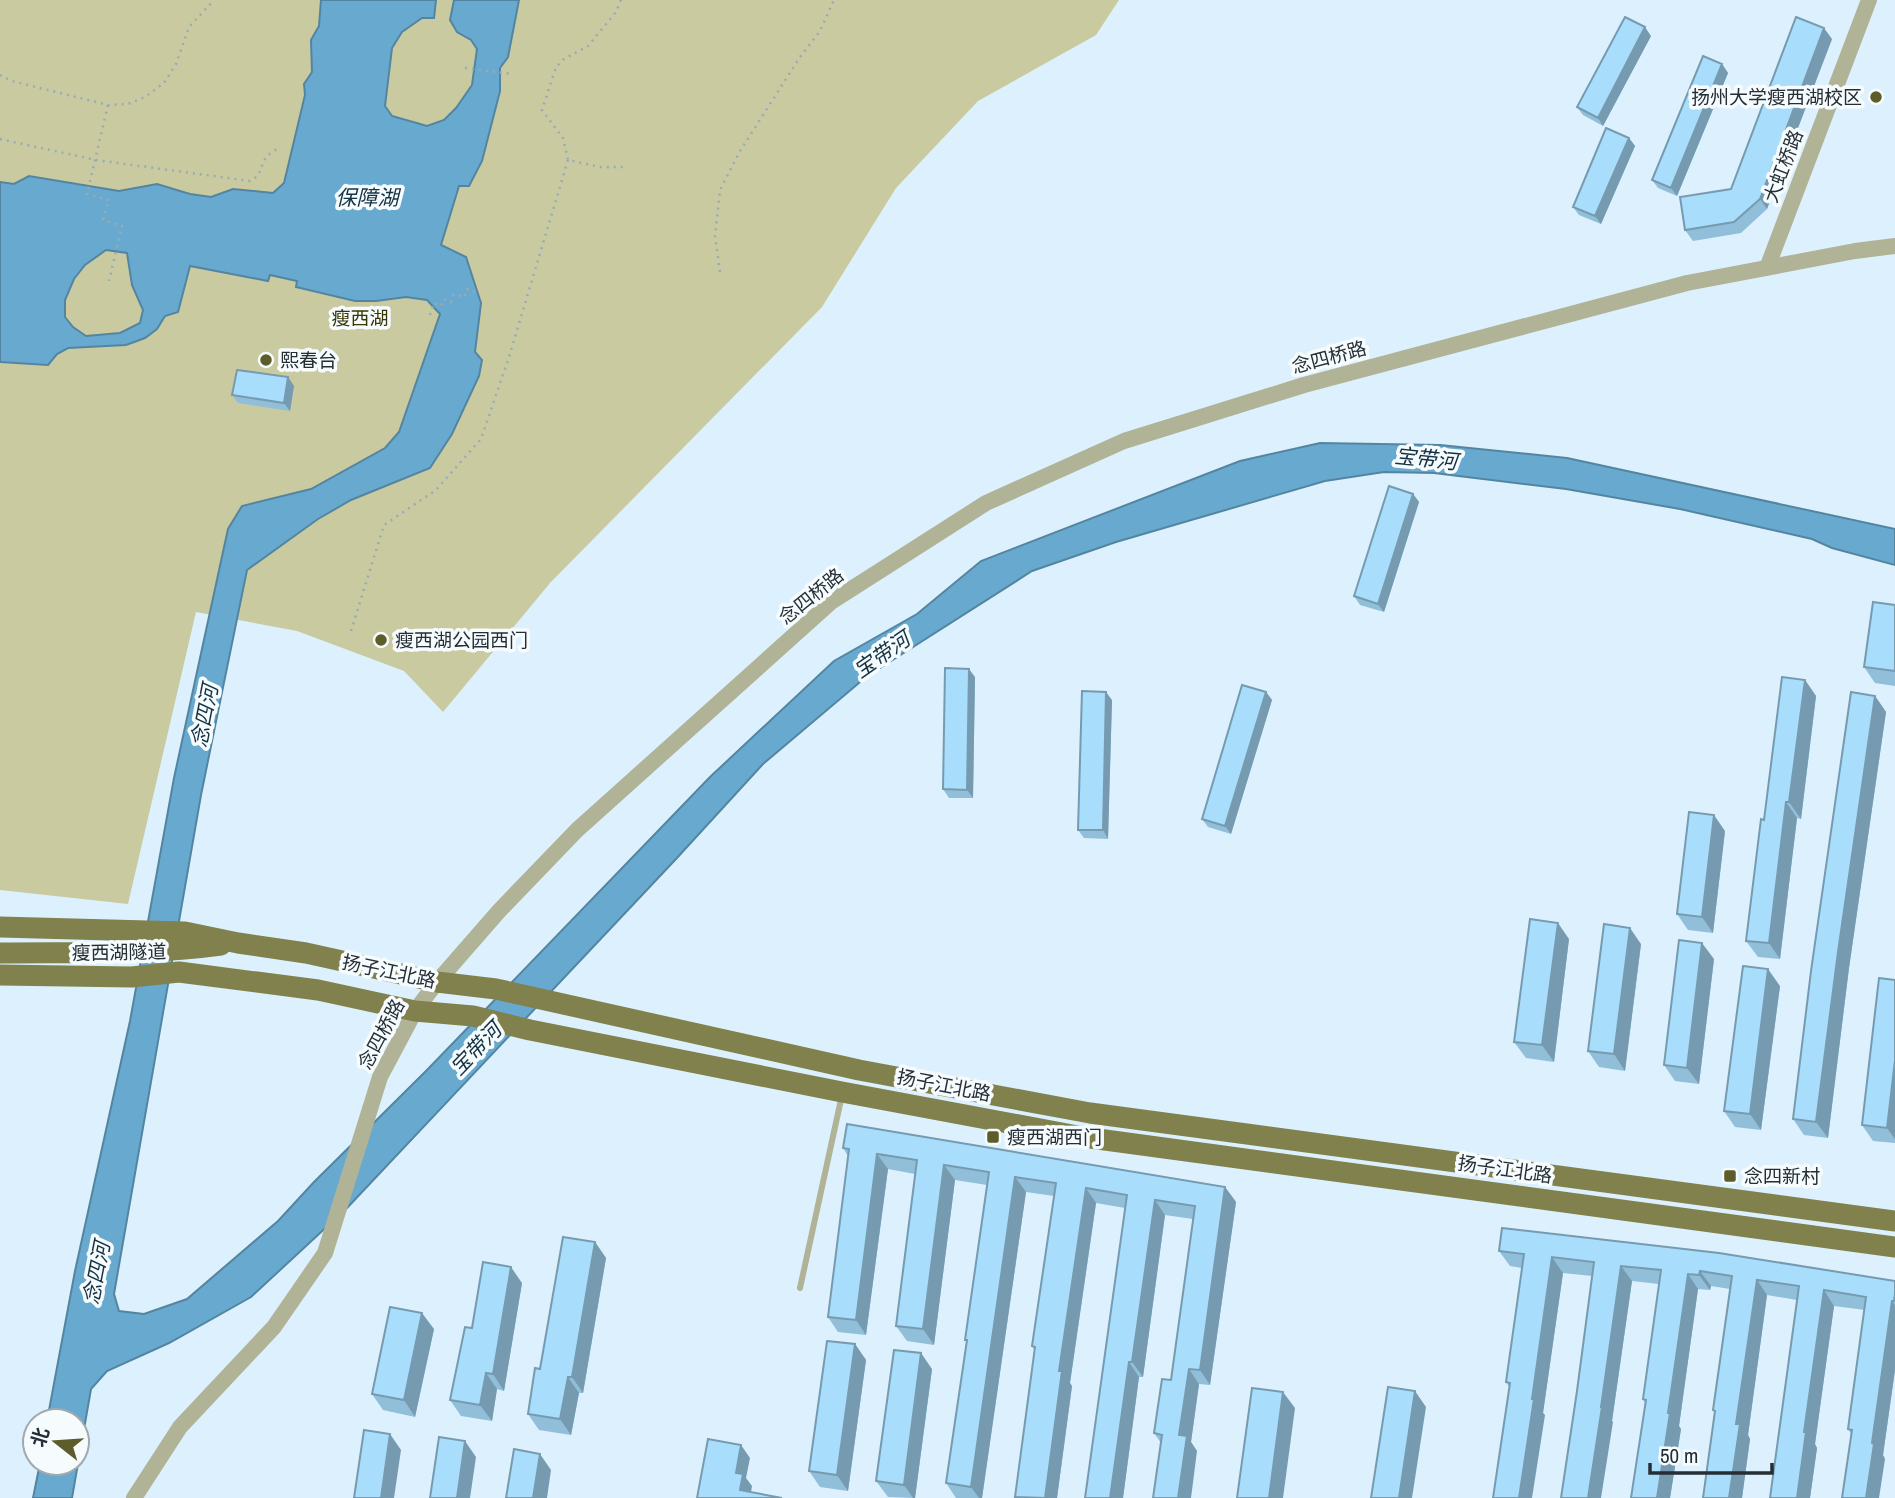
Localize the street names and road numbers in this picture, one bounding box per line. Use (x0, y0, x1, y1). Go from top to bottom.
street label: 大虹桥路 (1757, 126, 1809, 206)
street label: 念四桥路 (1289, 335, 1369, 379)
street label: 念四桥路 (773, 562, 849, 630)
street label: 瘦西湖隧道 (71, 938, 167, 966)
street label: 扬子江北路 (340, 948, 438, 994)
street label: 念四桥路 (352, 994, 410, 1074)
street label: 扬子江北路 (895, 1063, 993, 1107)
street label: 扬子江北路 (1456, 1150, 1554, 1188)

